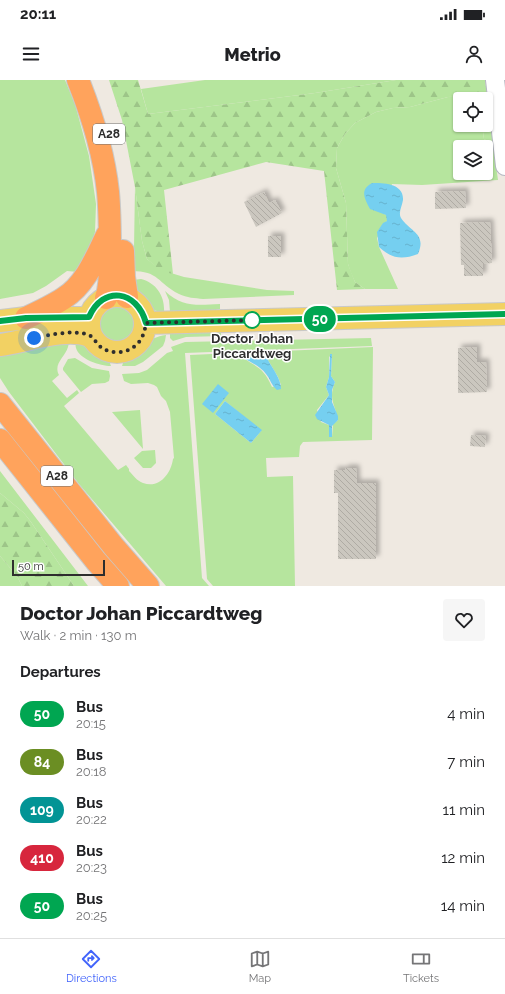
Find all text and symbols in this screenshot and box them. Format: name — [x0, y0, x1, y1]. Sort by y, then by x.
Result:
text: 20:11 — [20, 5, 56, 23]
icon: menu — [20, 43, 42, 65]
icon: person — [463, 43, 485, 65]
text: Metrio — [224, 44, 281, 65]
map controls — [453, 92, 493, 180]
button: locate — [453, 92, 493, 132]
road number: A28 — [93, 124, 125, 144]
button: layers — [453, 140, 493, 180]
line badge: 50 — [302, 306, 338, 332]
marker: Doctor Johan Piccardtweg — [243, 311, 261, 329]
text: 50 — [312, 311, 328, 327]
your location — [24, 328, 44, 348]
place label: Doctor Johan Piccardtweg — [211, 331, 293, 361]
road number: A28 — [41, 466, 73, 486]
scale bar — [12, 558, 105, 577]
text: 50 m — [18, 560, 44, 573]
button: heart — [443, 599, 485, 641]
text: Doctor Johan Piccardtweg — [20, 602, 262, 624]
text: Walk · 2 min · 130 m — [20, 628, 137, 643]
text: Departures — [20, 663, 101, 681]
text: Bus — [76, 698, 103, 716]
text: 4 min — [447, 705, 485, 723]
text: 50 — [34, 706, 50, 722]
text: 20:15 — [76, 716, 106, 731]
text: Bus — [76, 746, 103, 764]
text: 7 min — [447, 753, 485, 771]
text: 84 — [34, 754, 50, 770]
text: 20:18 — [76, 764, 106, 779]
text: Bus — [76, 794, 103, 812]
text: 11 min — [443, 801, 485, 819]
text: 109 — [30, 802, 54, 818]
text: 20:22 — [76, 812, 107, 827]
text: Bus — [76, 842, 103, 860]
text: 12 min — [441, 849, 485, 867]
text: 410 — [30, 850, 54, 866]
text: 20:23 — [76, 860, 107, 875]
text: Bus — [76, 890, 103, 908]
text: 14 min — [441, 897, 485, 915]
text: 50 — [34, 898, 50, 914]
text: 20:25 — [76, 908, 107, 923]
tab: Directions — [66, 948, 117, 985]
tab: Map — [249, 948, 271, 985]
tab: Tickets — [403, 948, 439, 985]

